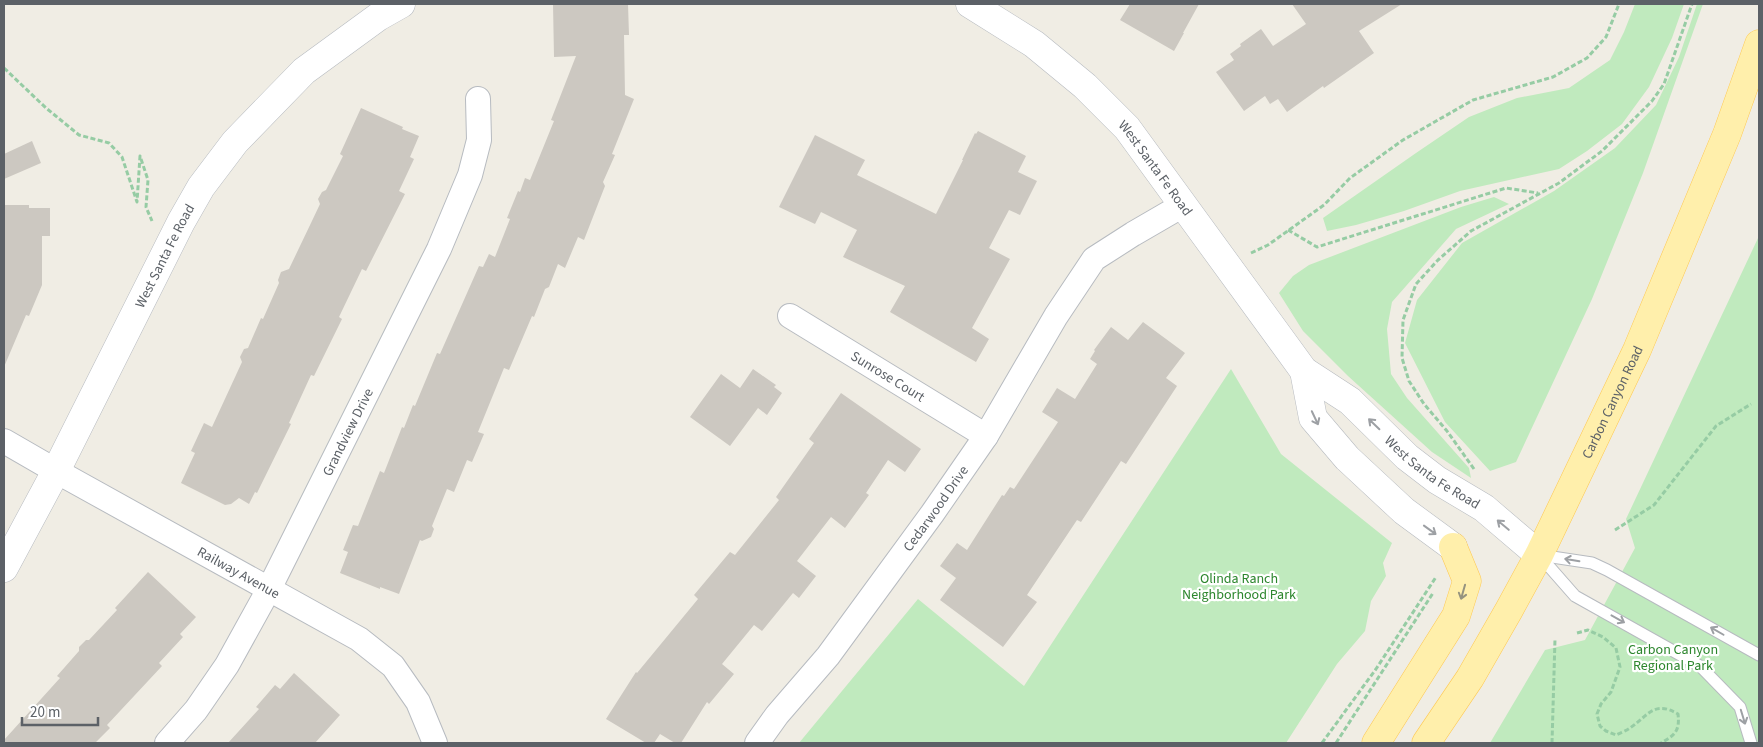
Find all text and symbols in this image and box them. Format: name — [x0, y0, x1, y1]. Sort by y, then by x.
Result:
street label: West Santa Fe Road — [1114, 116, 1197, 220]
street label: West Santa Fe Road — [130, 201, 200, 312]
street label: Carbon Canyon Road — [1577, 343, 1649, 462]
street label: Sunrose Court — [847, 347, 929, 407]
street label: Grandview Drive — [318, 385, 379, 480]
one-way arrow — [1311, 410, 1321, 425]
one-way arrow — [1367, 418, 1380, 430]
street label: West Santa Fe Road — [1380, 431, 1484, 514]
street label: Cedarwood Drive — [899, 462, 974, 556]
one-way arrow — [1497, 519, 1510, 530]
one-way arrow — [1423, 525, 1437, 535]
street label: Railway Avenue — [193, 542, 283, 604]
one-way arrow — [1564, 555, 1580, 565]
park label: Olinda Ranch Neighborhood Park — [1182, 569, 1296, 605]
one-way arrow — [1458, 584, 1468, 600]
one-way arrow — [1610, 615, 1624, 625]
one-way arrow — [1709, 626, 1724, 636]
park label: Carbon Canyon Regional Park — [1628, 640, 1718, 676]
scale bar — [22, 694, 99, 726]
text: 20 m — [30, 702, 60, 723]
one-way arrow — [1739, 709, 1749, 725]

